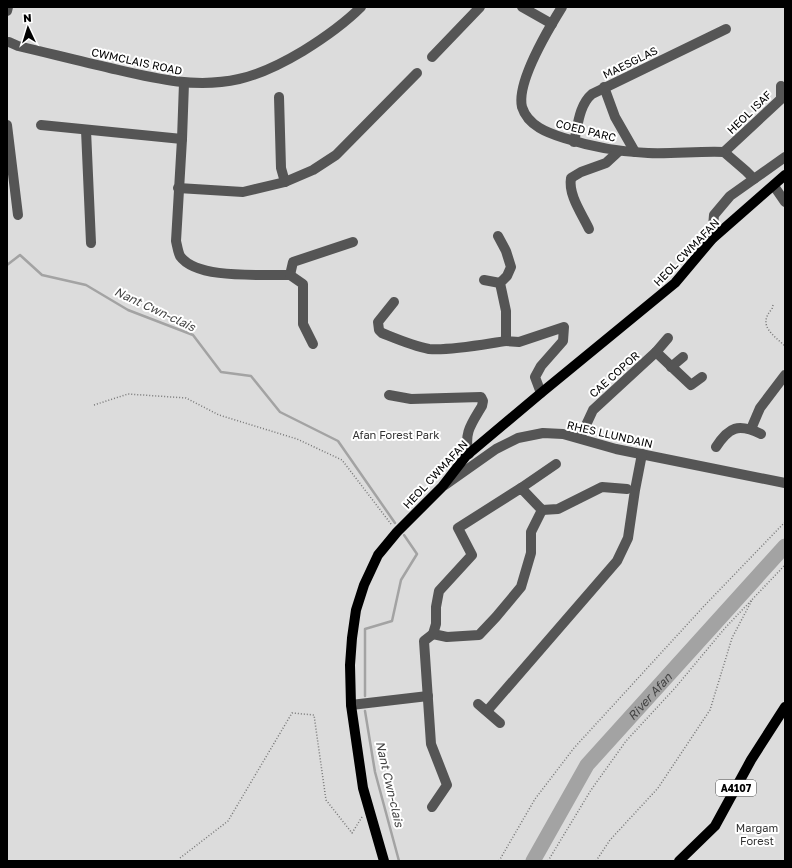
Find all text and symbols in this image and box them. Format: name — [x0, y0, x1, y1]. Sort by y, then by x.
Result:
north arrow — [8, 8, 48, 48]
text: N — [23, 11, 32, 24]
street label: MAESGLAS — [601, 43, 659, 81]
street label: CWMCLAIS ROAD — [90, 45, 184, 77]
street label: HEOL ISAF — [724, 87, 774, 136]
street label: COED PARC — [555, 116, 617, 144]
street label: HEOL CWMAFAN — [651, 216, 721, 288]
water label: Nant Cwn-clais — [112, 284, 198, 335]
street label: CAE COPOR — [586, 348, 642, 400]
street label: RHES LLUNDAIN — [566, 418, 654, 450]
park label: Afan Forest Park — [352, 428, 440, 441]
street label: HEOL CWMAFAN — [400, 437, 470, 511]
water label: River Afan — [624, 669, 675, 723]
water label: Nant Cwn-clais — [373, 740, 407, 829]
road number: A4107 — [716, 780, 756, 796]
park label: Margam Forest — [736, 821, 778, 847]

